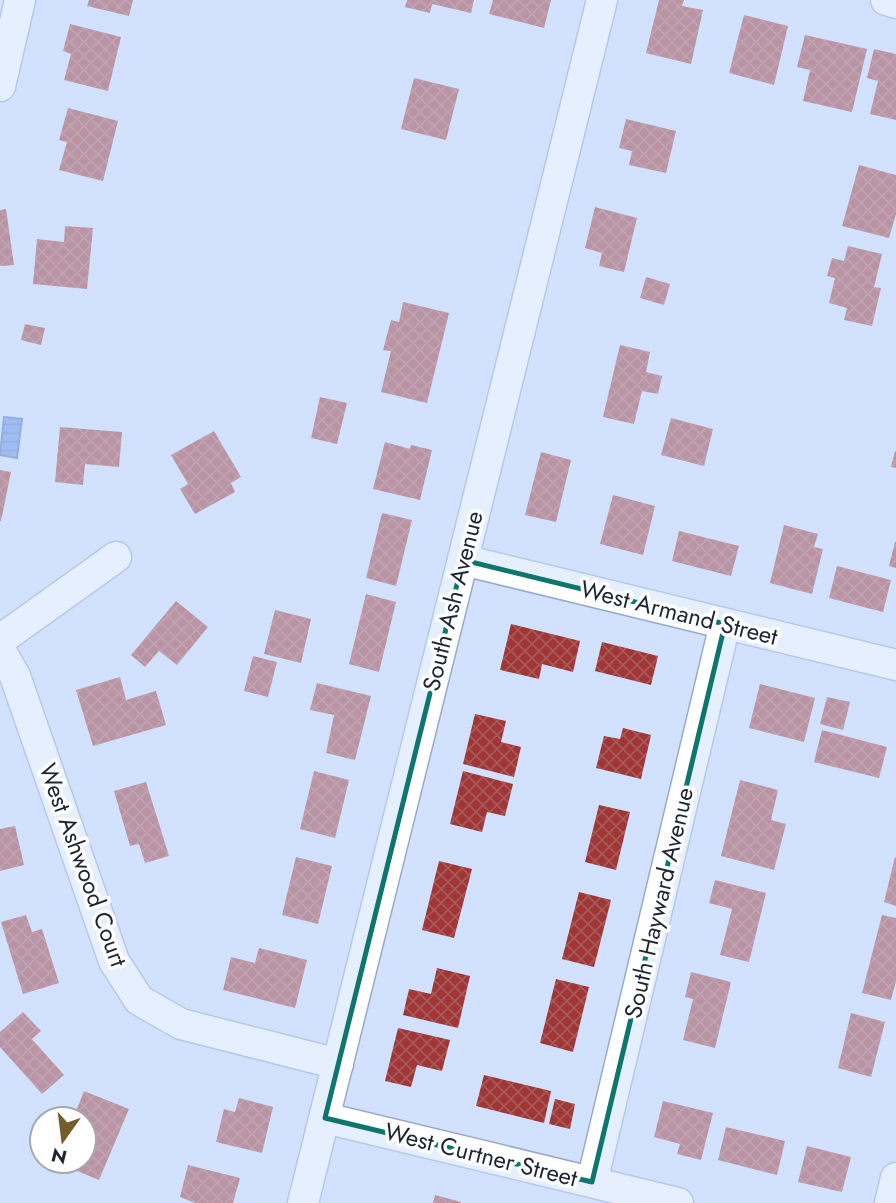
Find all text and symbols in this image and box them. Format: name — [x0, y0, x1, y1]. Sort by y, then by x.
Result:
street label: South Ash Avenue — [413, 507, 492, 695]
street label: West Armand Street — [577, 571, 782, 654]
street label: West Ashwood Court — [30, 758, 137, 972]
street label: South Hayward Avenue — [615, 784, 702, 1022]
north arrow — [28, 1105, 98, 1175]
street label: West Curtner Street — [381, 1114, 581, 1195]
text: N — [48, 1141, 70, 1171]

